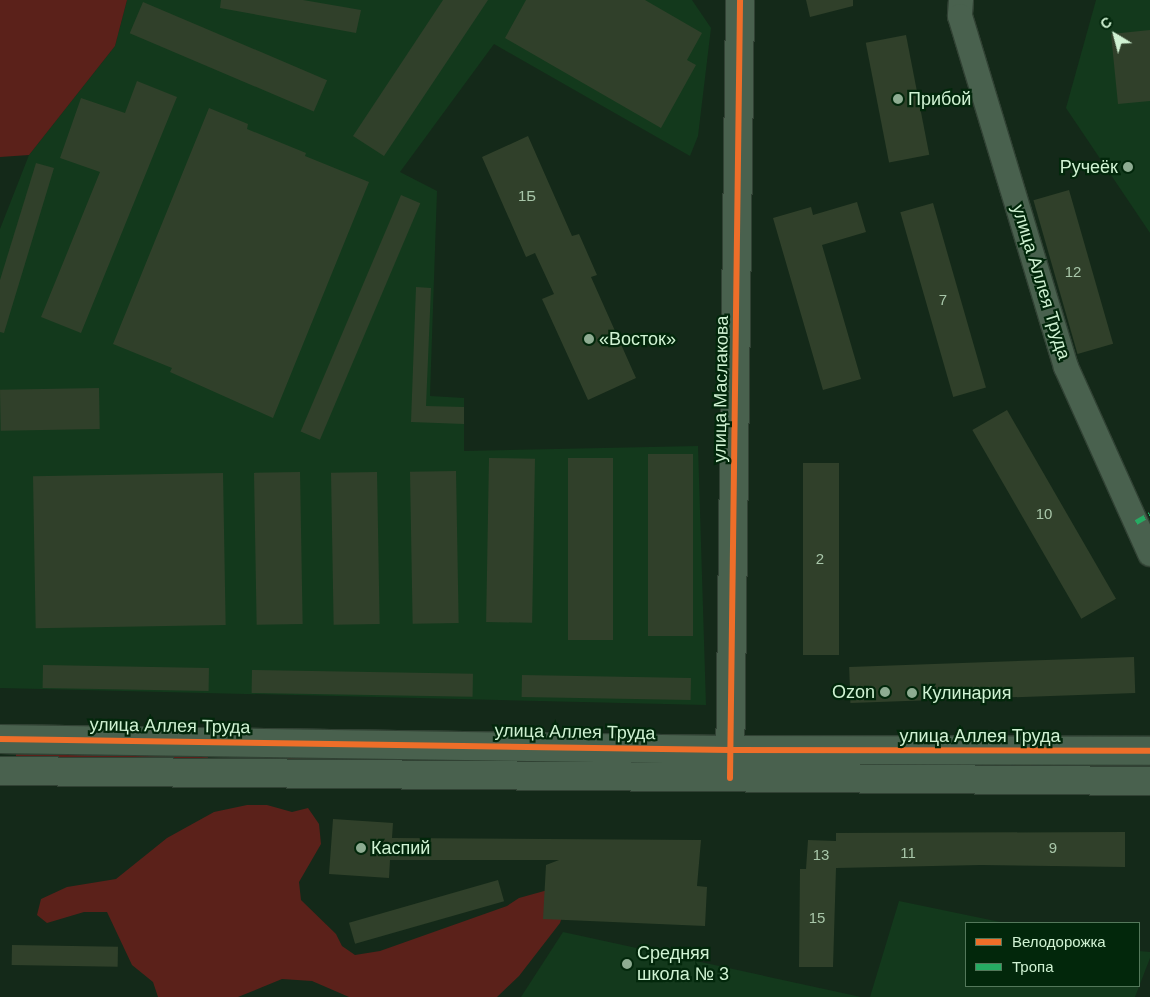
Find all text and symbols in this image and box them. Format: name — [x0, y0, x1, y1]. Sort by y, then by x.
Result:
north arrow — [1090, 10, 1140, 60]
text: С — [1097, 14, 1115, 32]
place label: Прибой — [908, 88, 971, 110]
marker: Прибой — [892, 93, 904, 105]
place label: Ручеёк — [1060, 156, 1118, 178]
marker: Ручеёк — [1122, 161, 1134, 173]
house number: 1Б — [518, 187, 536, 205]
street label: улица Аллея Труда — [1007, 202, 1075, 362]
house number: 12 — [1065, 263, 1081, 281]
house number: 7 — [939, 291, 947, 309]
street label: улица Маслакова — [709, 315, 733, 463]
place label: «Восток» — [599, 328, 676, 350]
marker: «Восток» — [583, 333, 595, 345]
house number: 10 — [1036, 505, 1052, 523]
house number: 2 — [816, 550, 824, 568]
place label: Ozon — [832, 681, 875, 703]
place label: Кулинария — [922, 682, 1011, 704]
marker: Ozon — [879, 686, 891, 698]
marker: Кулинария — [906, 687, 918, 699]
street label: улица Аллея Труда — [89, 714, 251, 738]
street label: улица Аллея Труда — [494, 720, 656, 744]
street label: улица Аллея Труда — [900, 725, 1060, 747]
place label: Каспий — [371, 837, 430, 859]
house number: 9 — [1049, 839, 1057, 857]
marker: Каспий — [355, 842, 367, 854]
house number: 11 — [900, 844, 916, 862]
house number: 13 — [813, 846, 829, 864]
house number: 15 — [809, 909, 825, 927]
legend — [965, 922, 1140, 987]
text: Велодорожка — [1012, 933, 1106, 950]
place label: Средняя школа № 3 — [637, 943, 729, 986]
marker: Средняя школа № 3 — [621, 958, 633, 970]
text: Тропа — [1012, 958, 1053, 975]

